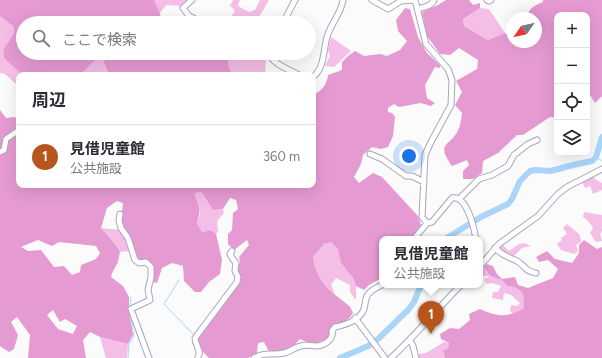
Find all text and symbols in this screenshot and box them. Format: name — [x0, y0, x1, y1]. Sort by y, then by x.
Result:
north arrow — [506, 12, 542, 48]
map controls — [554, 12, 590, 156]
button: + — [554, 12, 590, 48]
search box — [16, 16, 316, 60]
icon: search — [30, 27, 52, 49]
text: ここで検索 — [62, 31, 137, 49]
button: − — [554, 48, 590, 84]
button: locate — [554, 84, 590, 120]
text: 周辺 — [32, 90, 66, 110]
button: layers — [554, 120, 590, 156]
text: 見借児童館 — [70, 140, 145, 158]
your location — [399, 146, 419, 166]
text: 1 — [42, 149, 48, 164]
text: 360 m — [263, 149, 300, 164]
text: 公共施設 — [70, 161, 122, 176]
popup — [379, 236, 483, 288]
text: 見借児童館 — [393, 245, 469, 263]
text: 公共施設 — [393, 266, 446, 281]
pin: 1 — [418, 301, 444, 334]

